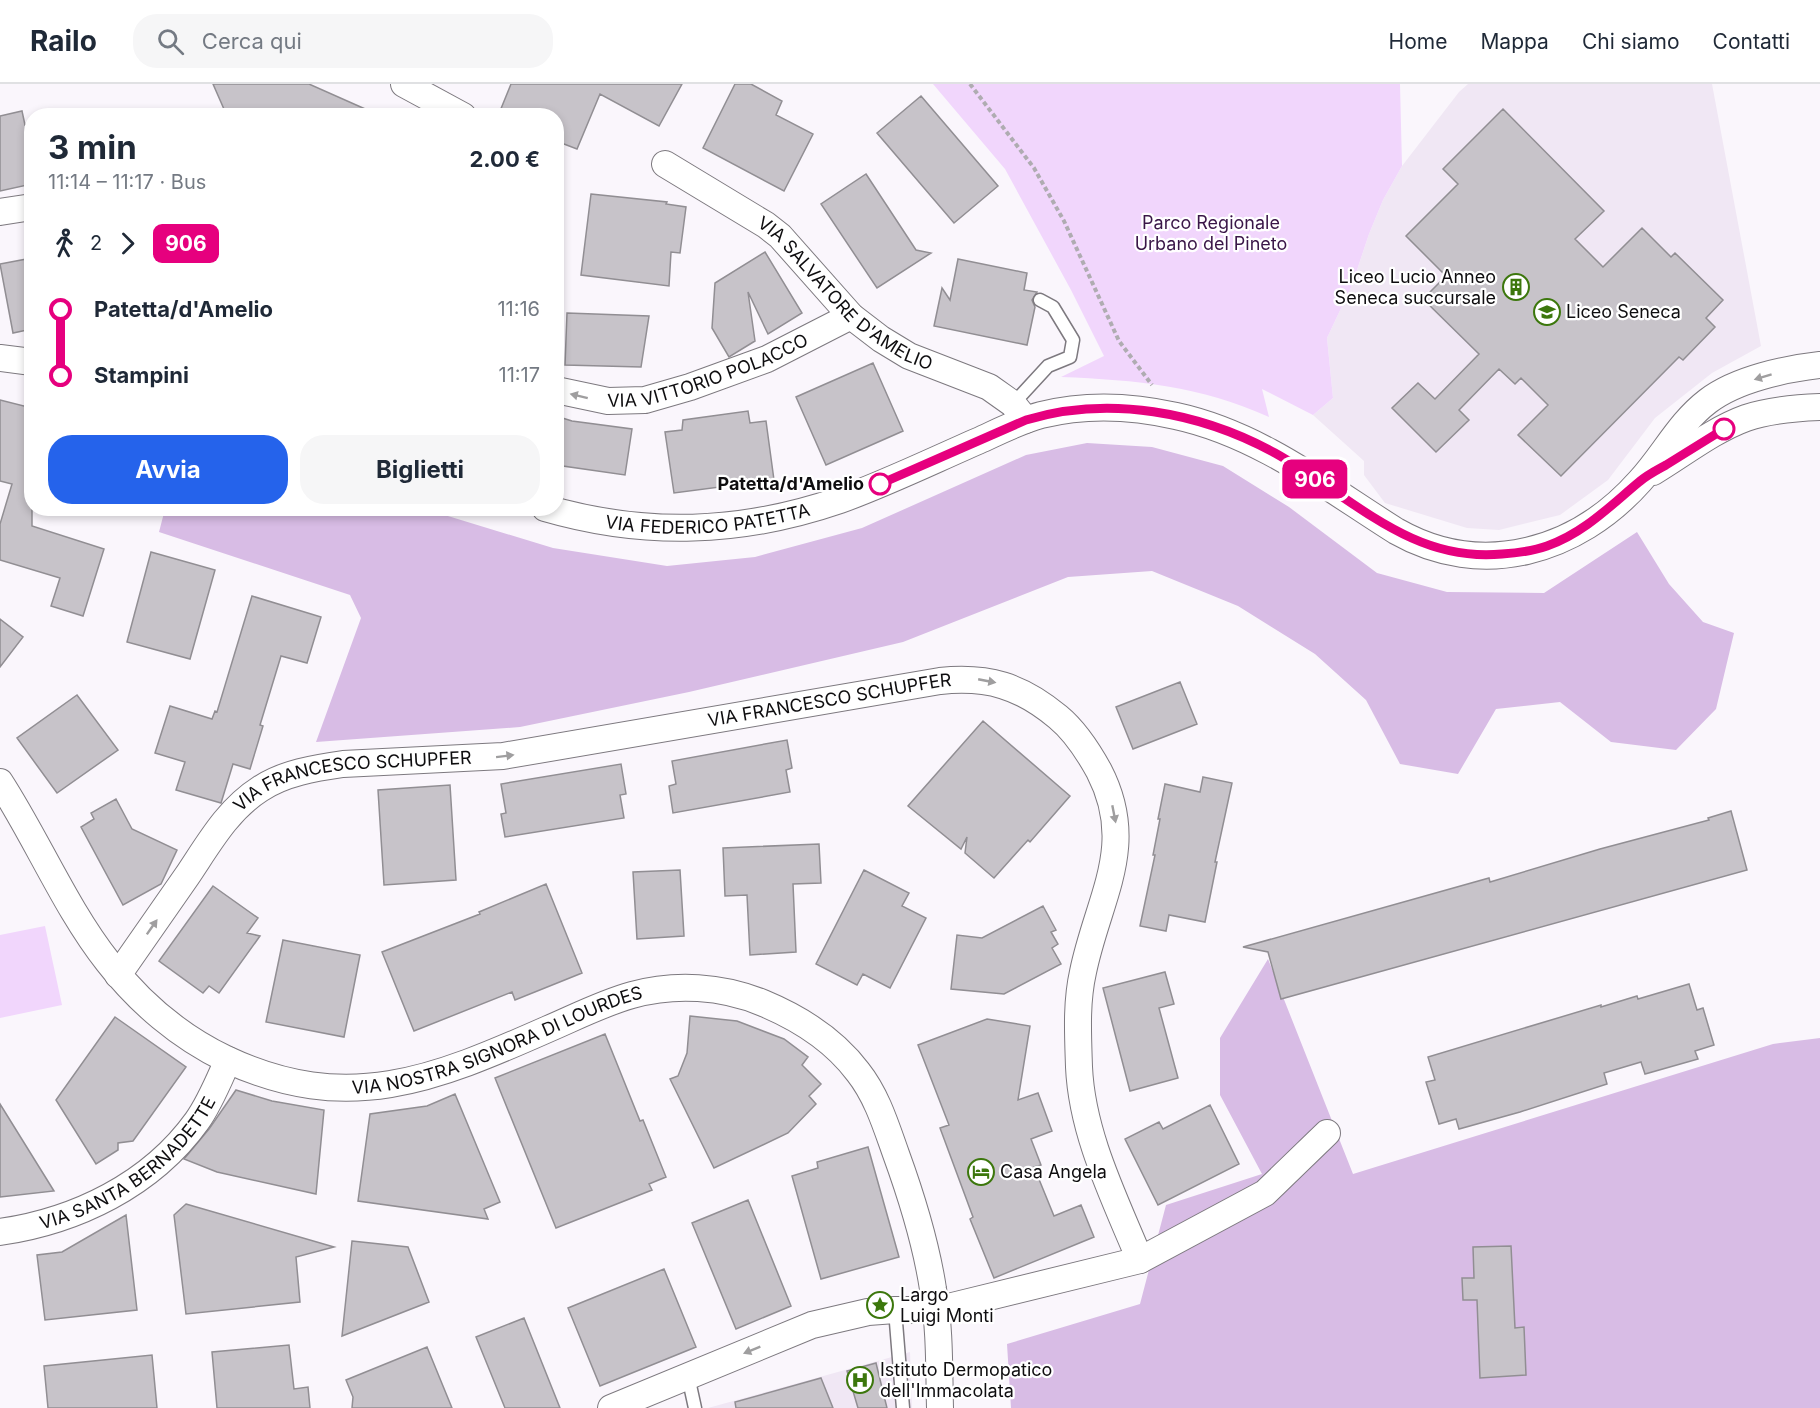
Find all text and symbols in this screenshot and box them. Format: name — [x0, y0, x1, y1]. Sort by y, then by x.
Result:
search box — [133, 14, 553, 68]
text: Railo — [30, 24, 97, 58]
icon: search — [154, 25, 187, 58]
text: Cerca qui — [202, 28, 302, 54]
text: Home — [1389, 29, 1447, 54]
text: Mappa — [1480, 29, 1549, 54]
text: Chi siamo — [1582, 29, 1680, 54]
text: Contatti — [1713, 29, 1790, 54]
text: 3 min — [48, 127, 137, 167]
text: 2.00 € — [469, 146, 540, 172]
text: 11:14 – 11:17 · Bus — [48, 170, 206, 194]
street label: VIA SALVATORE D'AMELIO — [754, 212, 936, 374]
park label: Parco Regionale Urbano del Pineto — [1135, 212, 1287, 254]
icon: walk — [48, 227, 81, 260]
icon: forward — [111, 227, 144, 260]
text: 2 — [90, 231, 102, 255]
text: 906 — [165, 231, 207, 256]
place label: Liceo Lucio Anneo Seneca succursale — [1335, 266, 1496, 308]
building icon: Liceo Lucio Anneo Seneca succursale — [1501, 272, 1531, 302]
text: Patetta/d'Amelio — [94, 296, 273, 322]
text: 11:16 — [497, 297, 540, 321]
school or university icon: Liceo Seneca — [1532, 297, 1562, 327]
place label: Liceo Seneca — [1566, 301, 1681, 322]
street label: VIA VITTORIO POLACCO — [607, 329, 811, 411]
text: Stampini — [94, 362, 189, 388]
text: 11:17 — [499, 363, 540, 387]
one-way arrow — [1754, 372, 1772, 382]
one-way arrow — [570, 391, 589, 401]
unlabelled marker — [1713, 418, 1735, 440]
button: Avvia — [48, 435, 288, 504]
button: Biglietti — [300, 435, 540, 504]
line badge: 906 — [1280, 460, 1350, 498]
text: 906 — [1294, 467, 1336, 492]
place label: Patetta/d'Amelio — [717, 473, 864, 494]
marker: Patetta/d'Amelio — [869, 473, 891, 495]
street label: VIA FEDERICO PATETTA — [604, 499, 812, 538]
street label: VIA FRANCESCO SCHUPFER — [706, 669, 952, 731]
one-way arrow — [978, 677, 997, 686]
street label: VIA FRANCESCO SCHUPFER — [229, 747, 472, 815]
one-way arrow — [495, 751, 514, 760]
one-way arrow — [1110, 805, 1119, 824]
one-way arrow — [146, 919, 158, 935]
street label: VIA NOSTRA SIGNORA DI LOURDES — [351, 982, 645, 1098]
street label: VIA SANTA BERNADETTE — [37, 1093, 220, 1233]
hotel icon: Casa Angela — [966, 1157, 996, 1187]
place label: Casa Angela — [1000, 1161, 1107, 1182]
place label: Largo Luigi Monti — [900, 1284, 994, 1326]
place icon: Largo Luigi Monti — [865, 1290, 895, 1320]
one-way arrow — [742, 1345, 760, 1355]
place label: Istituto Dermopatico dell'Immacolata — [880, 1359, 1052, 1401]
hospital icon: Istituto Dermopatico dell'Immacolata — [845, 1365, 875, 1395]

